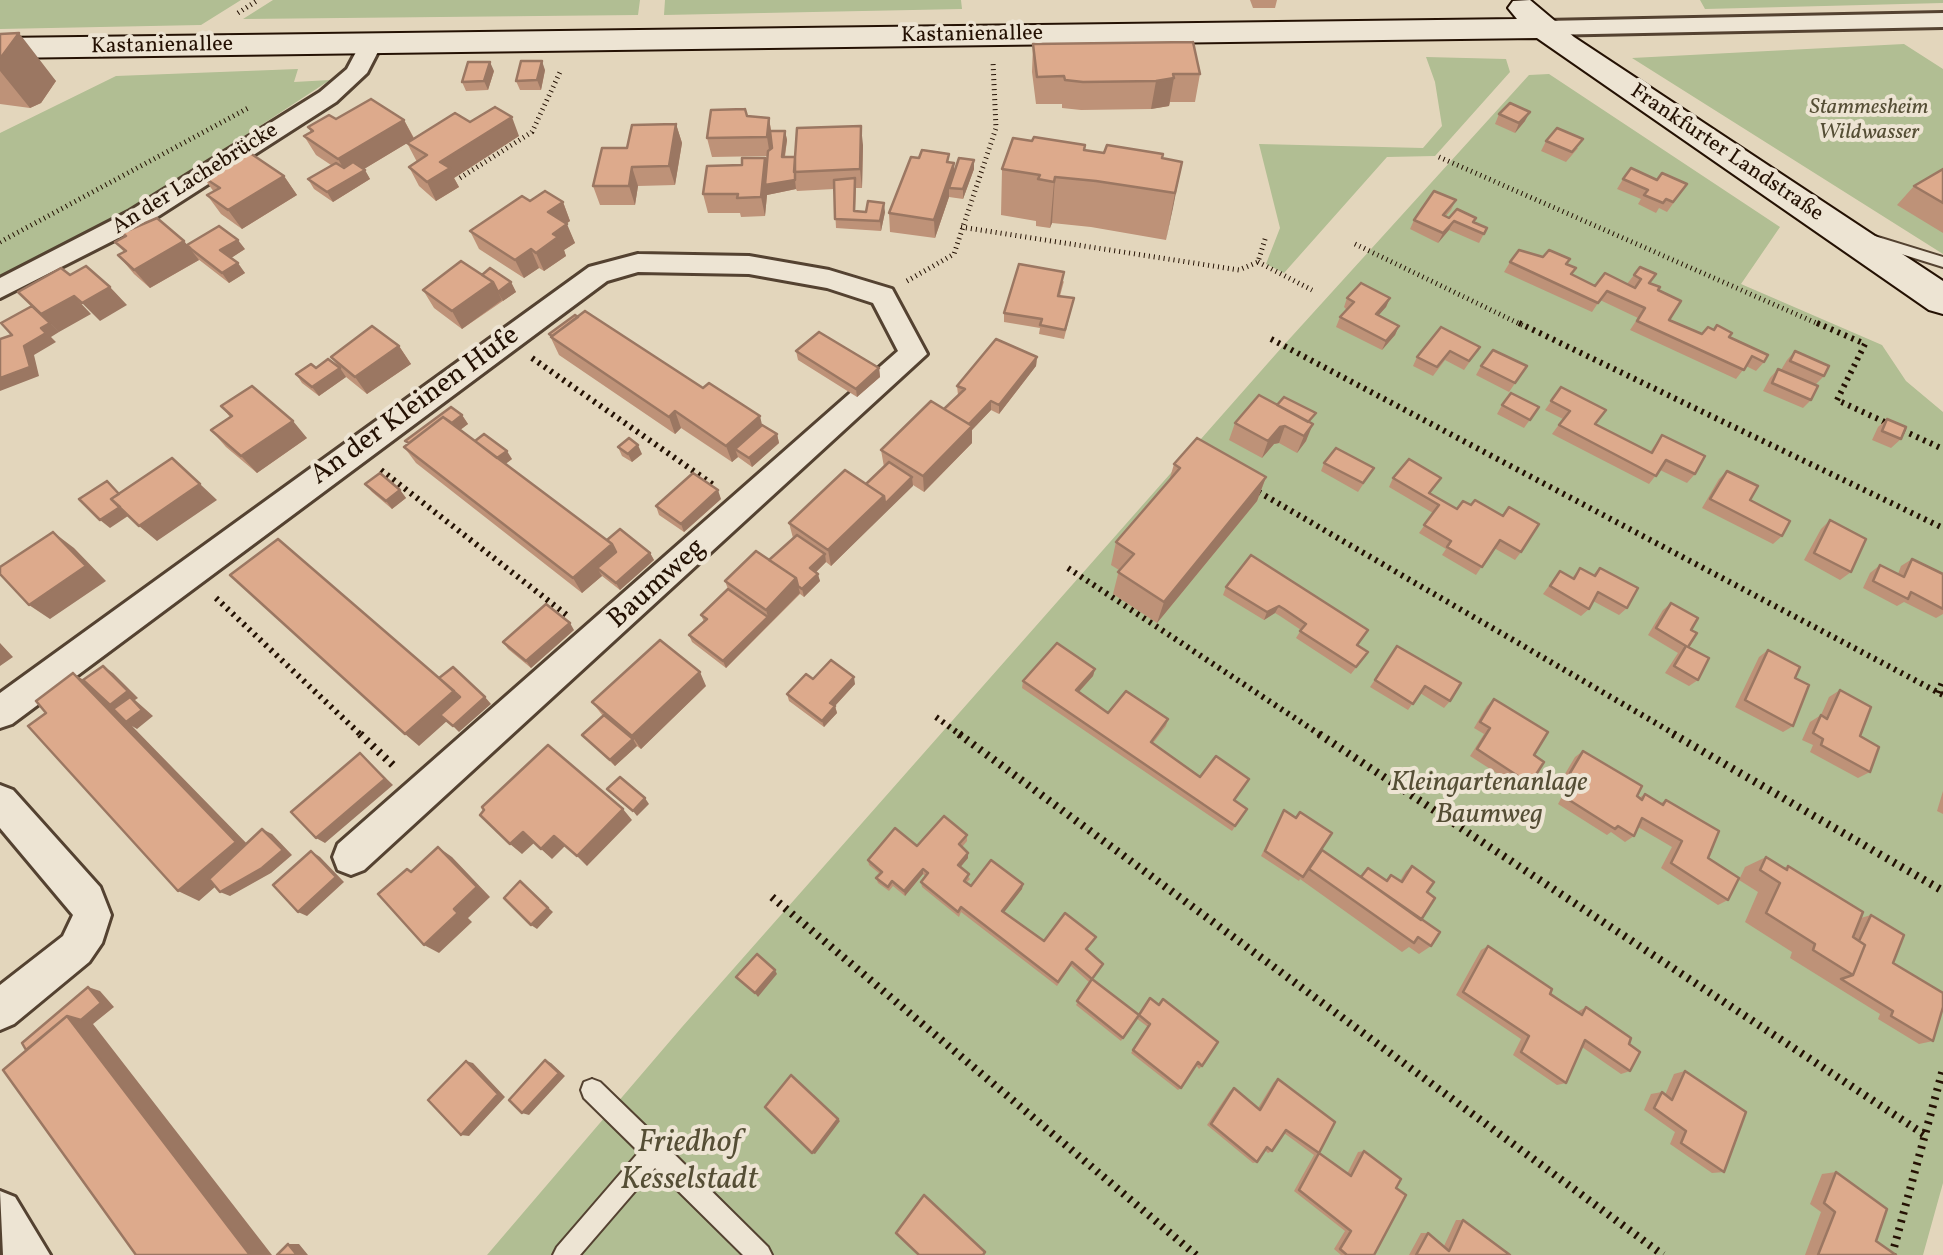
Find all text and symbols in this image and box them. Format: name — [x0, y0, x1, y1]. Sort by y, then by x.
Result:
street label: Kastanienallee — [901, 22, 1043, 50]
street label: Kastanienallee — [91, 33, 233, 61]
street label: Frankfurter Landstraße — [1624, 79, 1828, 229]
park label: Stammesheim Wildwasser — [1810, 96, 1928, 148]
street label: An der Lachebrücke — [108, 118, 284, 242]
street label: An der Kleinen Hufe — [305, 320, 527, 494]
street label: Baumweg — [602, 532, 714, 638]
park label: Kleingartenanlage Baumweg — [1390, 768, 1588, 834]
park label: Friedhof Kesselstadt — [620, 1126, 758, 1201]

